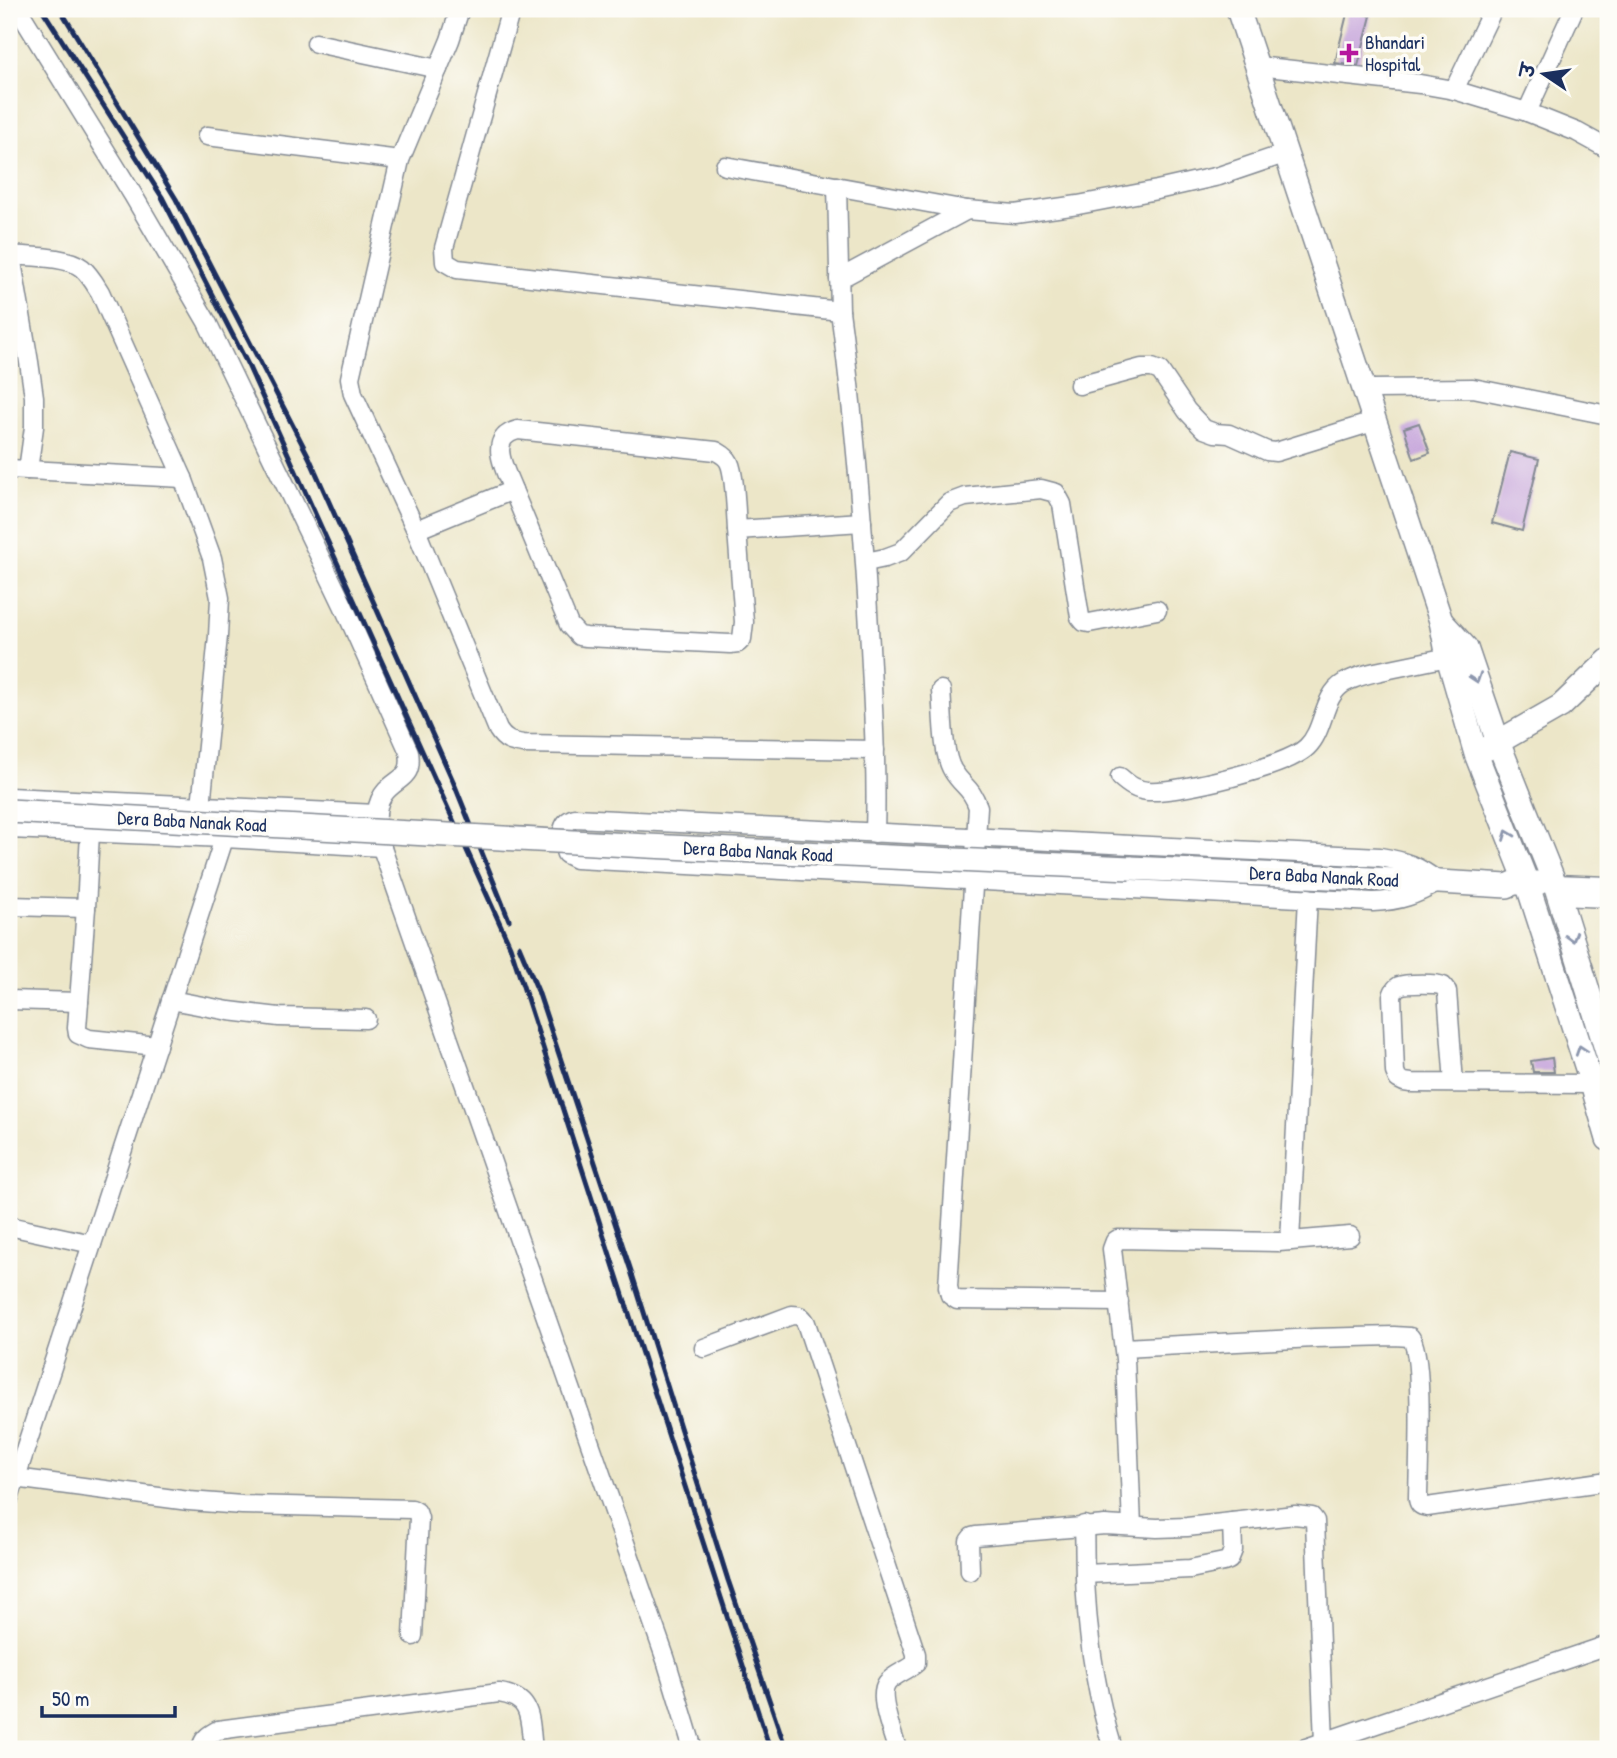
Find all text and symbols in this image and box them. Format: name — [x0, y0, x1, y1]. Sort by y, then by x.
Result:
place label: Bhandari Hospital — [1365, 29, 1425, 77]
north arrow — [1508, 38, 1578, 108]
marker: Bhandari Hospital — [1339, 43, 1359, 63]
text: उ — [1513, 59, 1542, 81]
one-way arrow — [1468, 671, 1482, 683]
street label: Dera Baba Nanak Road — [117, 804, 268, 838]
one-way arrow — [1502, 830, 1516, 842]
street label: Dera Baba Nanak Road — [683, 834, 834, 868]
street label: Dera Baba Nanak Road — [1249, 859, 1400, 893]
one-way arrow — [1563, 931, 1578, 943]
one-way arrow — [1575, 1045, 1589, 1057]
scale bar — [42, 1674, 175, 1718]
text: 50 m — [52, 1684, 89, 1713]

